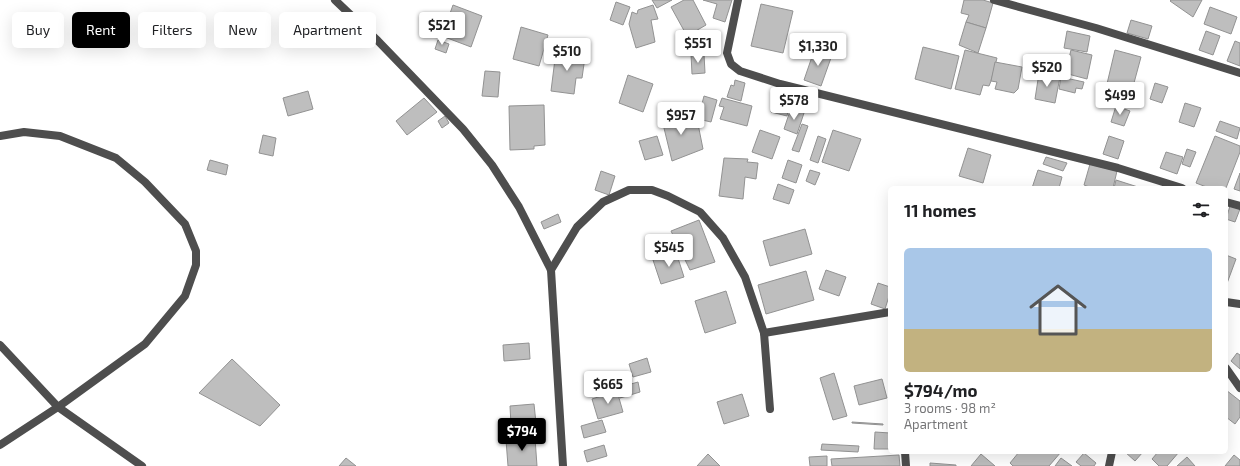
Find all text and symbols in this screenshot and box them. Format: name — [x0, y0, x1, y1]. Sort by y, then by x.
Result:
chip: Buy — [12, 12, 64, 48]
chip: Rent — [72, 12, 130, 48]
chip: Filters — [138, 12, 206, 48]
chip: New — [214, 12, 271, 48]
chip: Apartment — [279, 12, 376, 48]
pin: $521 — [418, 12, 466, 46]
text: $521 — [428, 17, 456, 33]
pin: $551 — [674, 30, 722, 64]
pin: $1,330 — [785, 33, 851, 67]
text: $551 — [684, 35, 712, 51]
pin: $510 — [543, 38, 591, 72]
text: $1,330 — [798, 38, 838, 54]
text: $510 — [553, 43, 581, 59]
pin: $520 — [1023, 54, 1071, 88]
text: $520 — [1032, 59, 1062, 75]
pin: $499 — [1096, 82, 1144, 116]
pin: $578 — [770, 87, 818, 121]
text: $499 — [1104, 87, 1136, 103]
text: $578 — [779, 92, 809, 108]
pin: $957 — [657, 102, 705, 136]
text: $957 — [666, 107, 696, 123]
icon: filters — [1190, 199, 1212, 221]
text: 11 homes — [904, 200, 976, 220]
pin: $545 — [645, 234, 693, 268]
text: $545 — [654, 239, 684, 255]
icon: home — [1022, 274, 1094, 346]
pin: $665 — [584, 371, 632, 405]
text: $665 — [593, 376, 623, 392]
text: $794/mo — [904, 380, 978, 400]
text: 3 rooms · 98 m² — [904, 400, 996, 416]
text: Apartment — [904, 416, 968, 432]
pin: $794 — [498, 418, 546, 452]
text: $794 — [507, 423, 537, 439]

